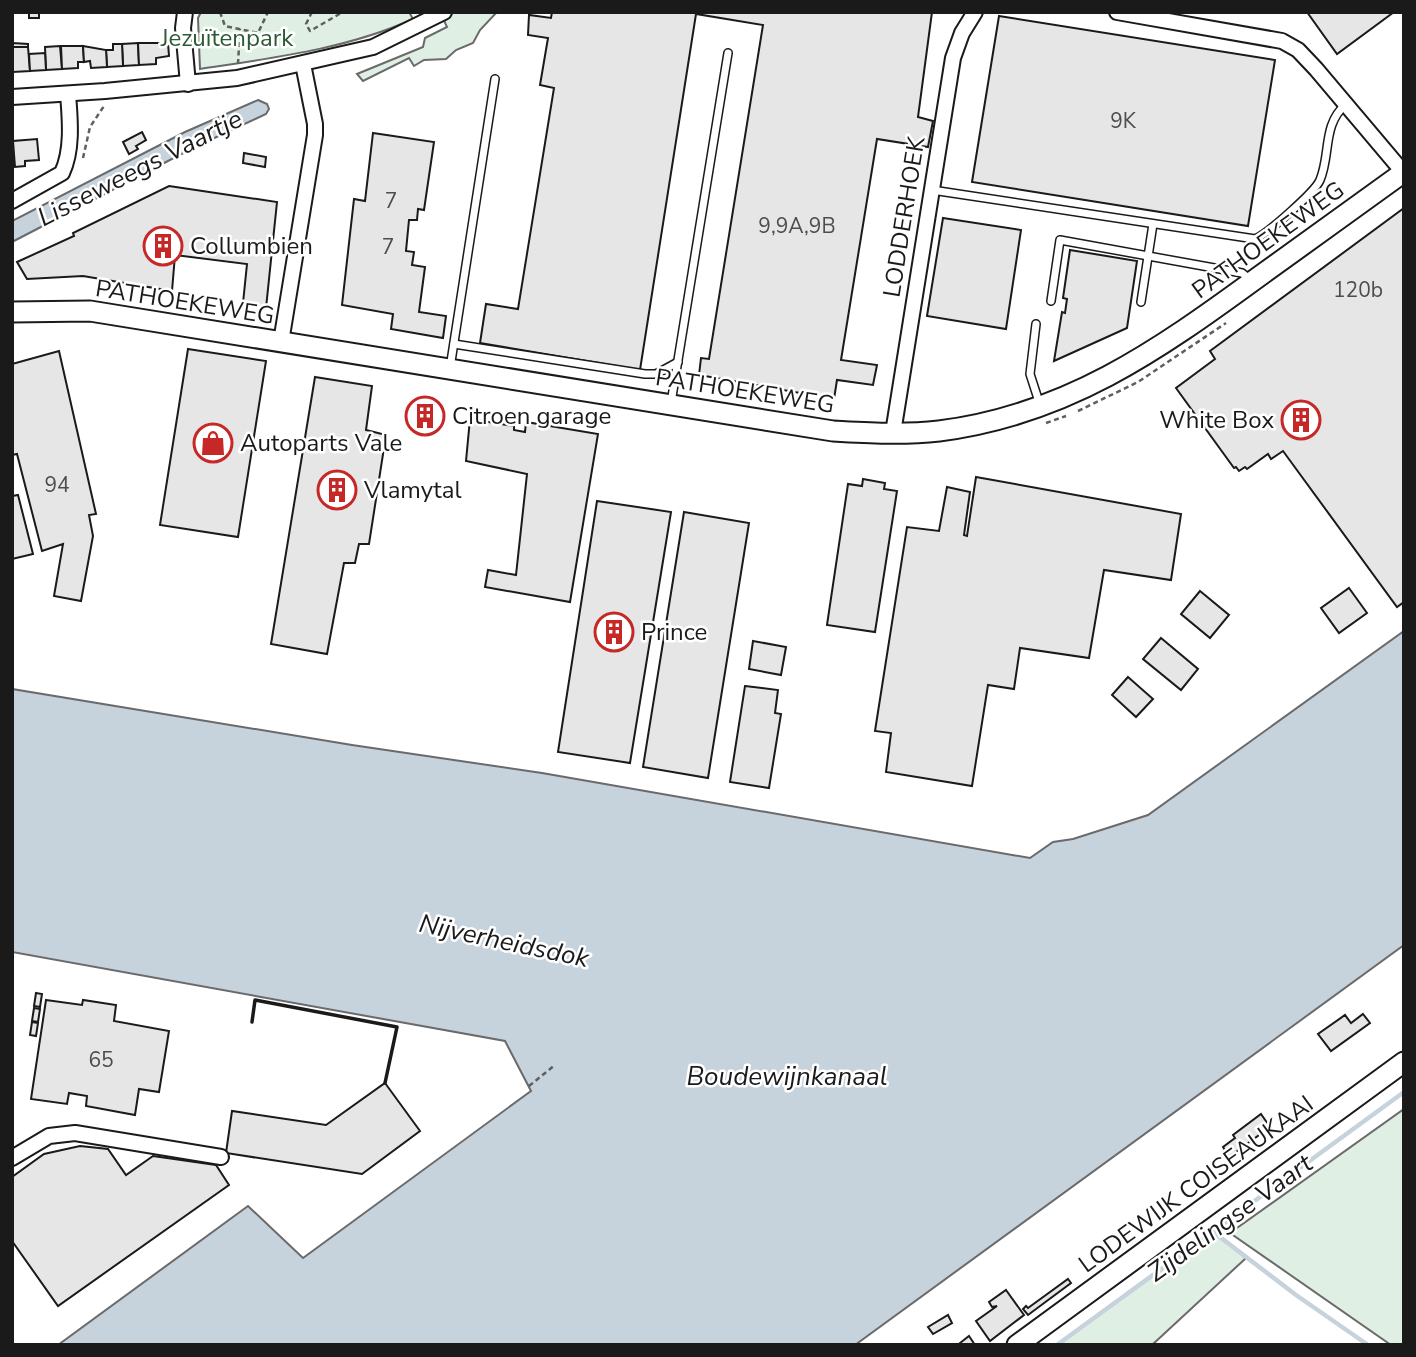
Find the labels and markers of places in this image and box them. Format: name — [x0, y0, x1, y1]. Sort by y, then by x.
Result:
building icon: Collumbien — [142, 225, 184, 267]
place label: Collumbien — [190, 230, 313, 262]
building icon: Citroen garage — [404, 395, 446, 437]
building icon: White Box — [1280, 399, 1322, 441]
place label: Citroen garage — [452, 400, 611, 432]
place label: White Box — [1159, 404, 1274, 436]
shop icon: Autoparts Vale — [192, 422, 234, 464]
place label: Autoparts Vale — [240, 427, 402, 459]
building icon: Vlamytal — [316, 469, 358, 511]
place label: Vlamytal — [363, 474, 462, 506]
building icon: Prince — [593, 611, 635, 653]
place label: Prince — [641, 616, 707, 648]

